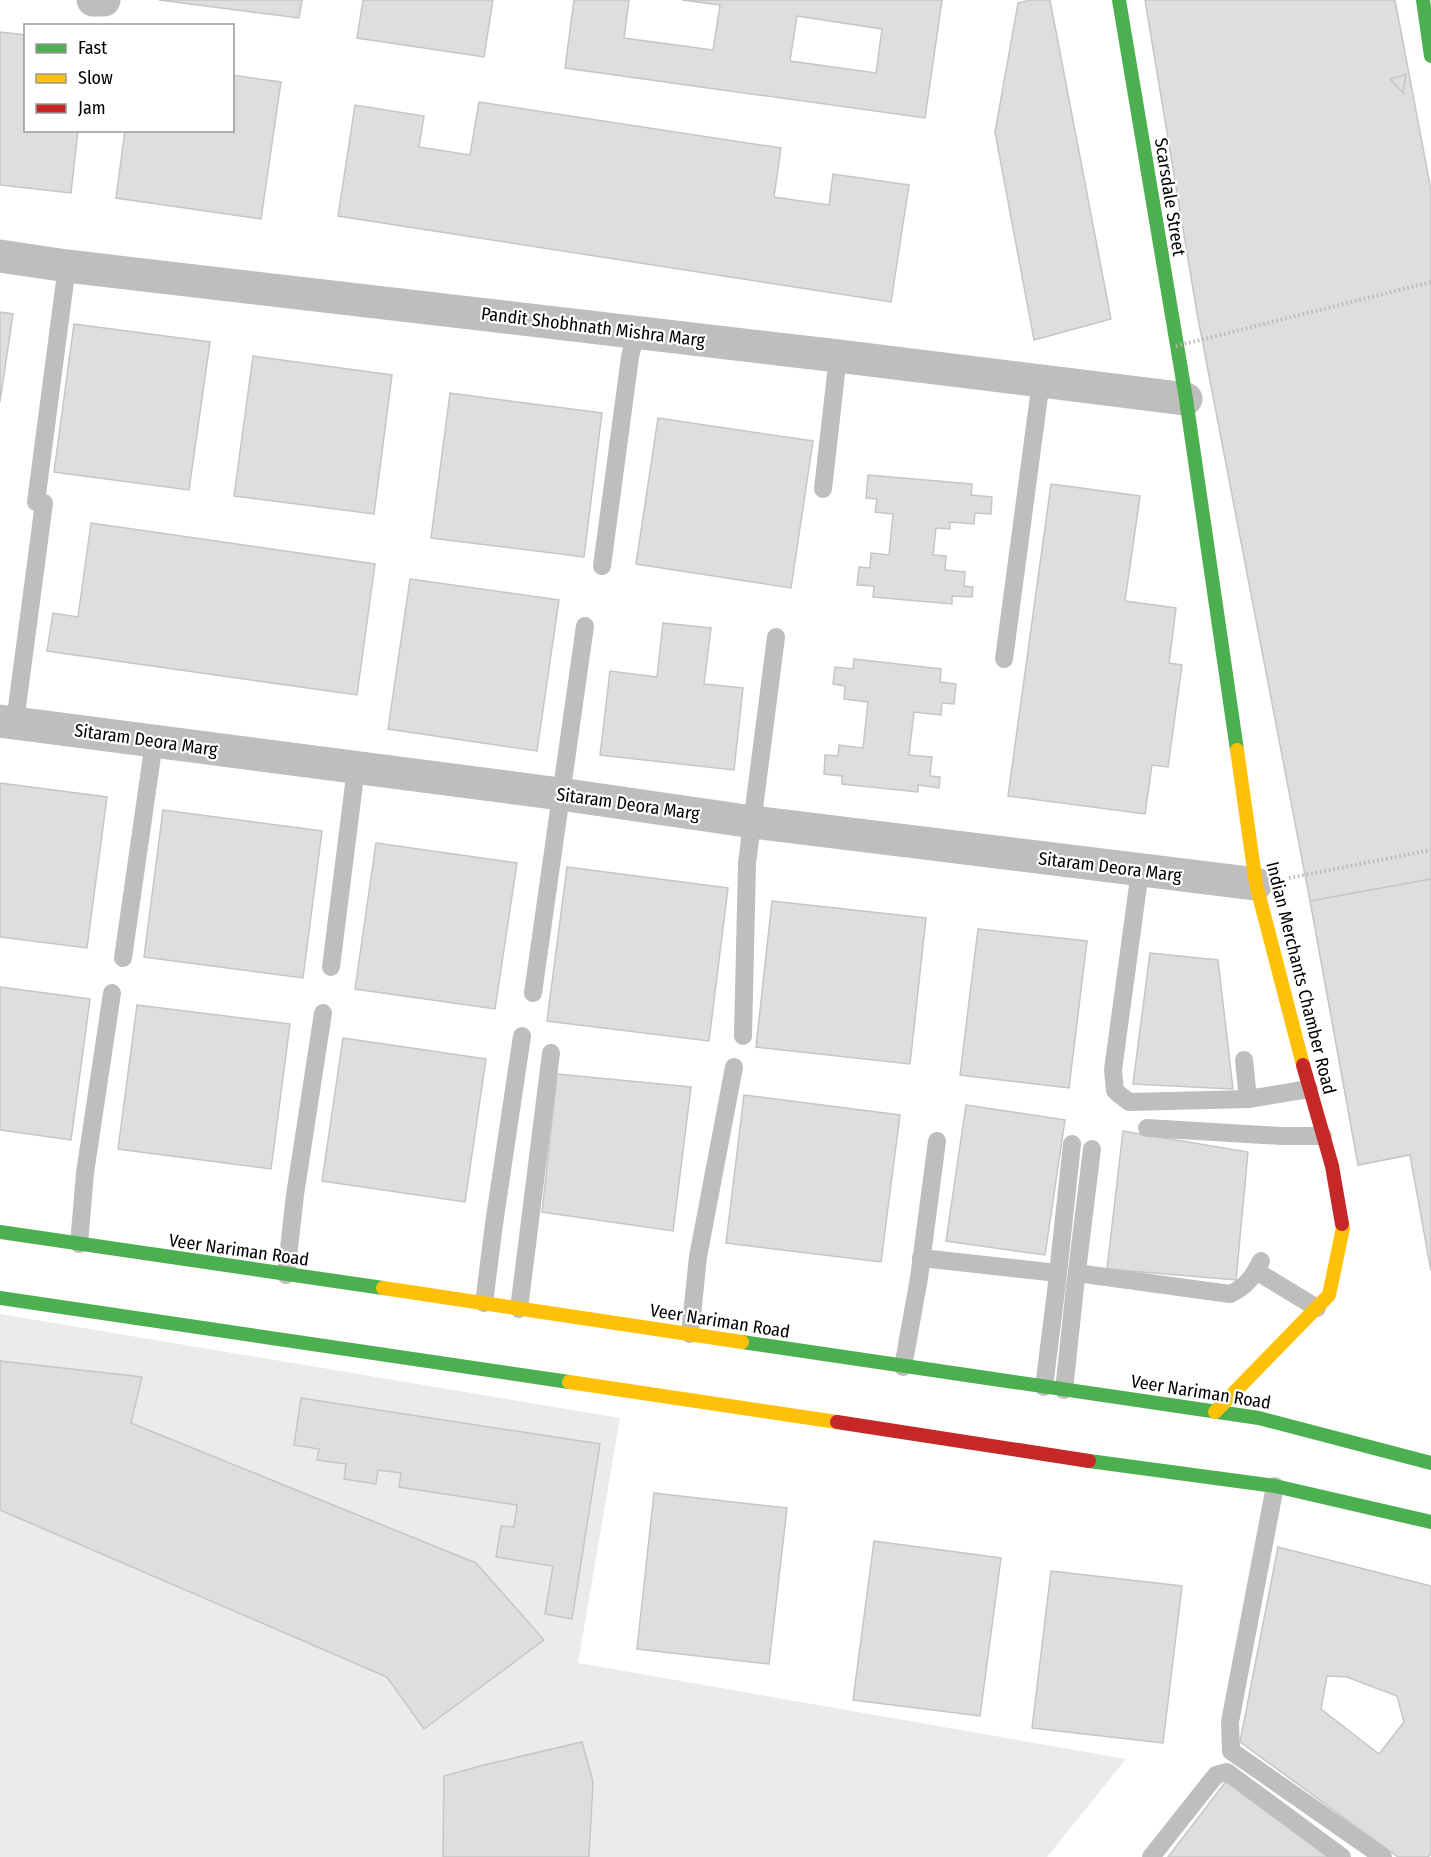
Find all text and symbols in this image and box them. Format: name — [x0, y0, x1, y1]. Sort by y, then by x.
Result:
legend — [24, 24, 234, 132]
text: Fast — [78, 37, 107, 59]
text: Slow — [78, 67, 113, 89]
text: Jam — [78, 97, 106, 119]
street label: Scarsdale Street — [1150, 136, 1190, 258]
street label: Pandit Shobhnath Mishra Marg — [480, 302, 707, 352]
street label: Sitaram Deora Marg — [73, 719, 220, 761]
street label: Sitaram Deora Marg — [555, 783, 702, 825]
street label: Sitaram Deora Marg — [1037, 847, 1184, 887]
street label: Indian Merchants Chamber Road — [1261, 859, 1341, 1097]
street label: Veer Nariman Road — [168, 1229, 310, 1271]
street label: Veer Nariman Road — [649, 1299, 791, 1343]
street label: Veer Nariman Road — [1130, 1370, 1272, 1414]

